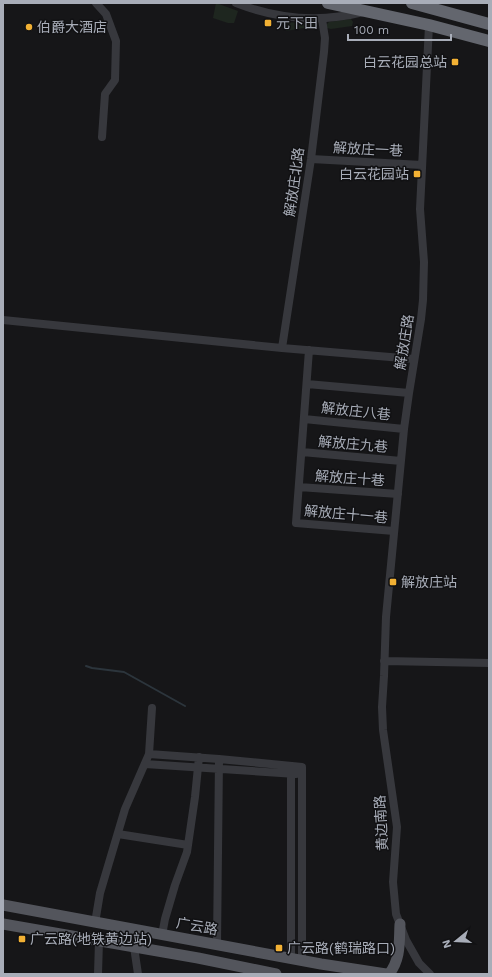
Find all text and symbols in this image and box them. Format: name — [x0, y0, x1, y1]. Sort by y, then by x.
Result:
place label: 元下田 — [276, 15, 318, 31]
scale bar — [348, 16, 451, 42]
marker: 元下田 — [263, 18, 273, 28]
place label: 伯爵大酒店 — [37, 19, 107, 35]
marker: 伯爵大酒店 — [24, 22, 34, 32]
text: 100 m — [354, 23, 389, 37]
place label: 白云花园总站 — [363, 54, 447, 70]
marker: 白云花园总站 — [450, 57, 460, 67]
street label: 解放庄一巷 — [333, 139, 403, 159]
street label: 解放庄北路 — [281, 146, 307, 218]
place label: 白云花园站 — [339, 166, 409, 182]
marker: 白云花园站 — [412, 169, 422, 179]
street label: 解放庄路 — [392, 313, 416, 371]
street label: 解放庄八巷 — [320, 399, 392, 423]
street label: 解放庄九巷 — [317, 433, 389, 455]
street label: 解放庄十巷 — [315, 468, 385, 488]
street label: 解放庄十一巷 — [303, 502, 389, 526]
place label: 解放庄站 — [401, 574, 457, 590]
marker: 解放庄站 — [388, 577, 398, 587]
street label: 黄边南路 — [372, 795, 390, 851]
street label: 广云路 — [175, 914, 219, 938]
north arrow — [436, 921, 476, 961]
place label: 广云路(地铁黄边站) — [30, 931, 152, 947]
marker: 广云路(地铁黄边站) — [17, 934, 27, 944]
text: N — [440, 938, 454, 950]
place label: 广云路(鹤瑞路口) — [287, 940, 395, 956]
marker: 广云路(鹤瑞路口) — [274, 943, 284, 953]

